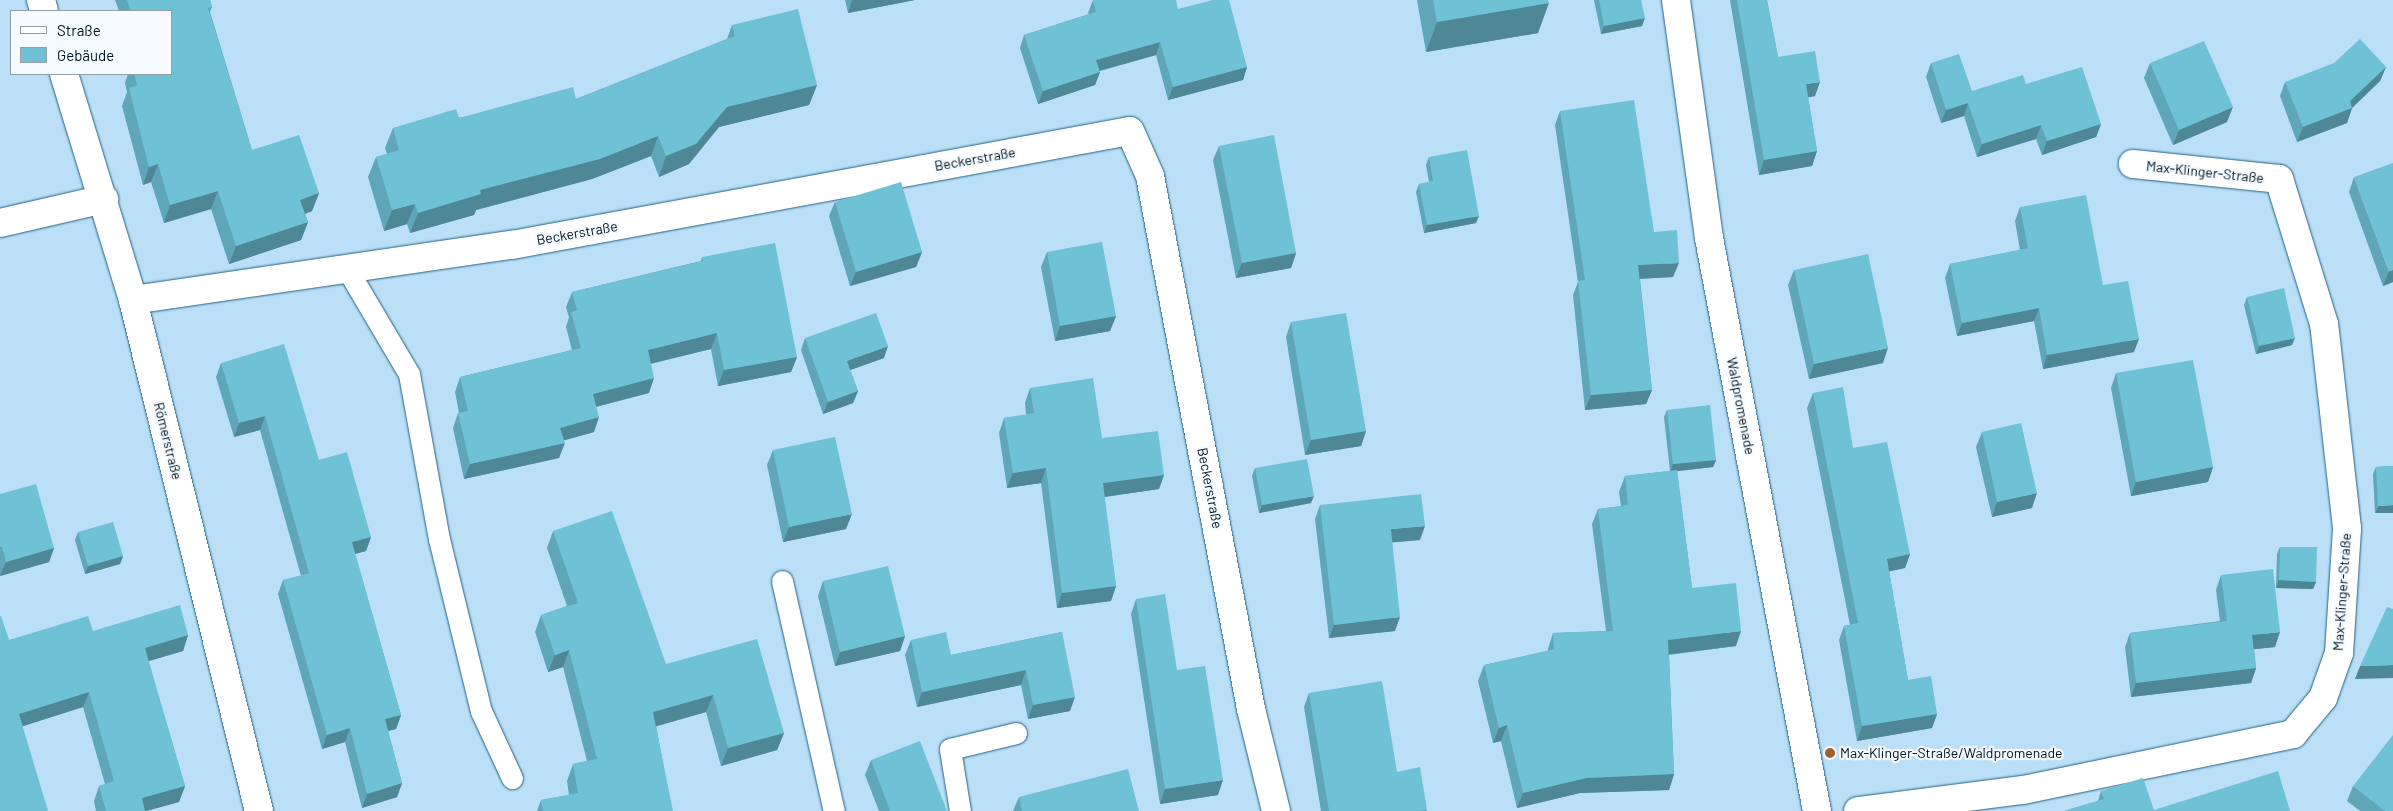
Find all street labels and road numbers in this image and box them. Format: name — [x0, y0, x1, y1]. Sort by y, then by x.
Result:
street label: Beckerstraße — [933, 144, 1017, 174]
street label: Max-Klinger-Straße — [2145, 157, 2265, 187]
street label: Beckerstraße — [535, 218, 619, 248]
street label: Waldpromenade — [1723, 356, 1759, 456]
street label: Römerstraße — [150, 400, 186, 482]
street label: Beckerstraße — [1194, 446, 1226, 530]
street label: Max-Klinger-Straße — [2329, 532, 2355, 652]

